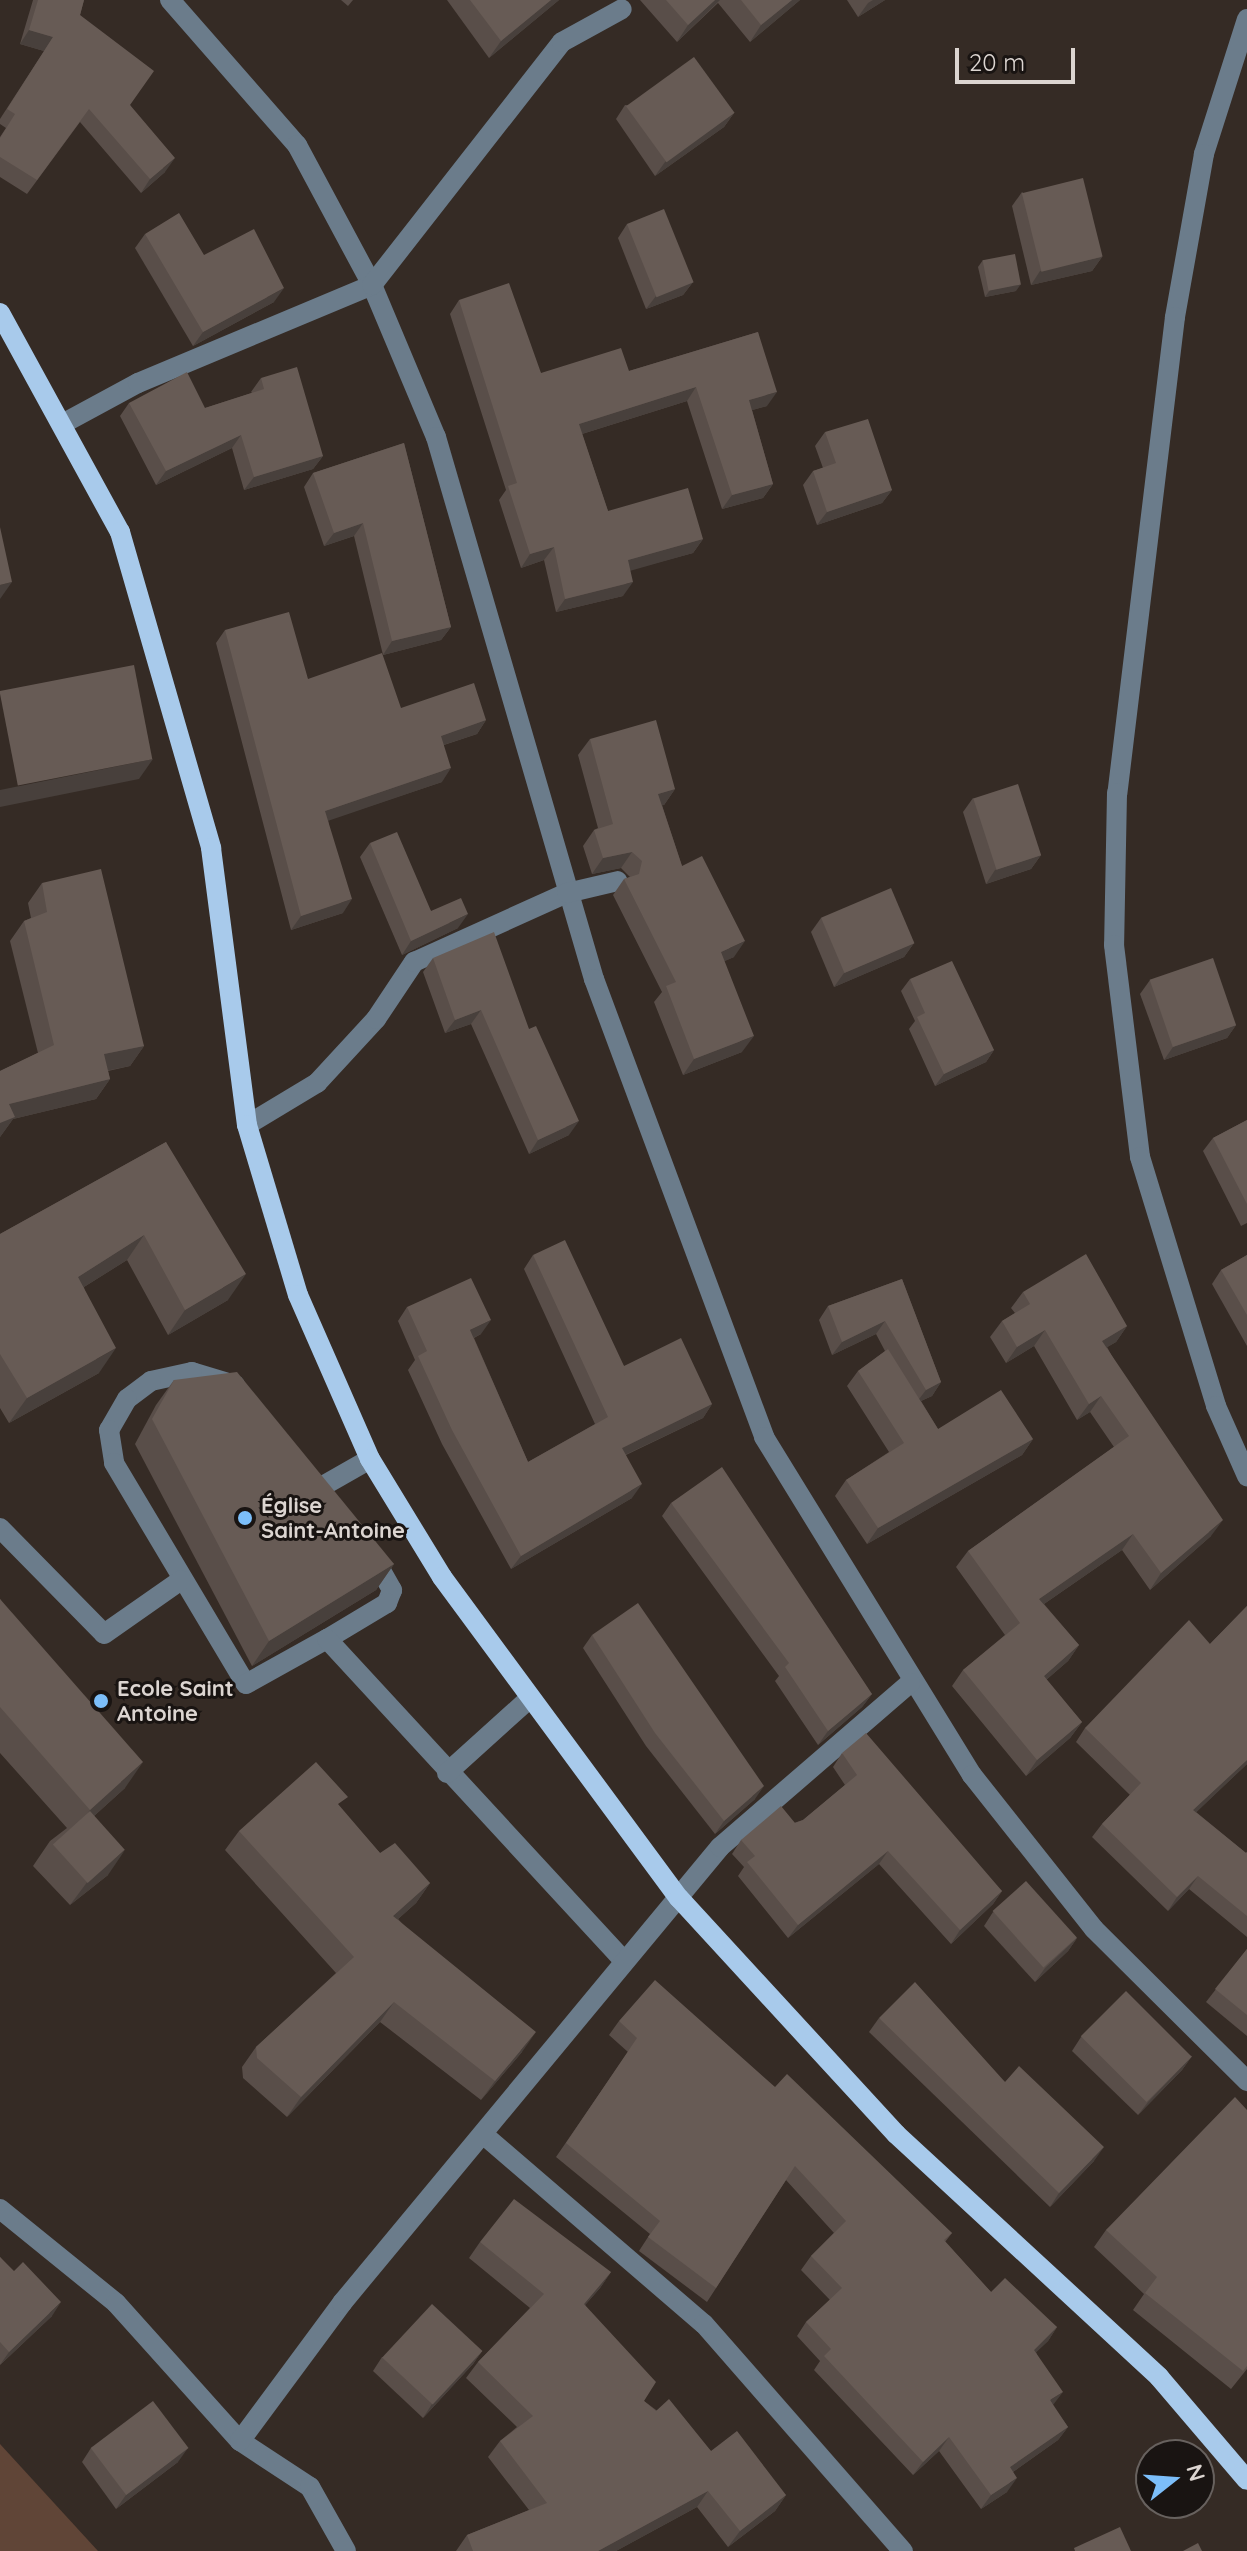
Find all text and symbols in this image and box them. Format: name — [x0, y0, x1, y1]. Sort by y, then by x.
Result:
scale bar — [959, 32, 1079, 82]
text: 20 m — [969, 47, 1025, 77]
place label: Église Saint-Antoine — [261, 1492, 405, 1544]
marker: Église Saint-Antoine — [236, 1509, 254, 1527]
place label: Ecole Saint Antoine — [117, 1675, 234, 1726]
marker: Ecole Saint Antoine — [92, 1692, 110, 1710]
north arrow — [1135, 2439, 1215, 2519]
text: N — [1180, 2461, 1212, 2484]

